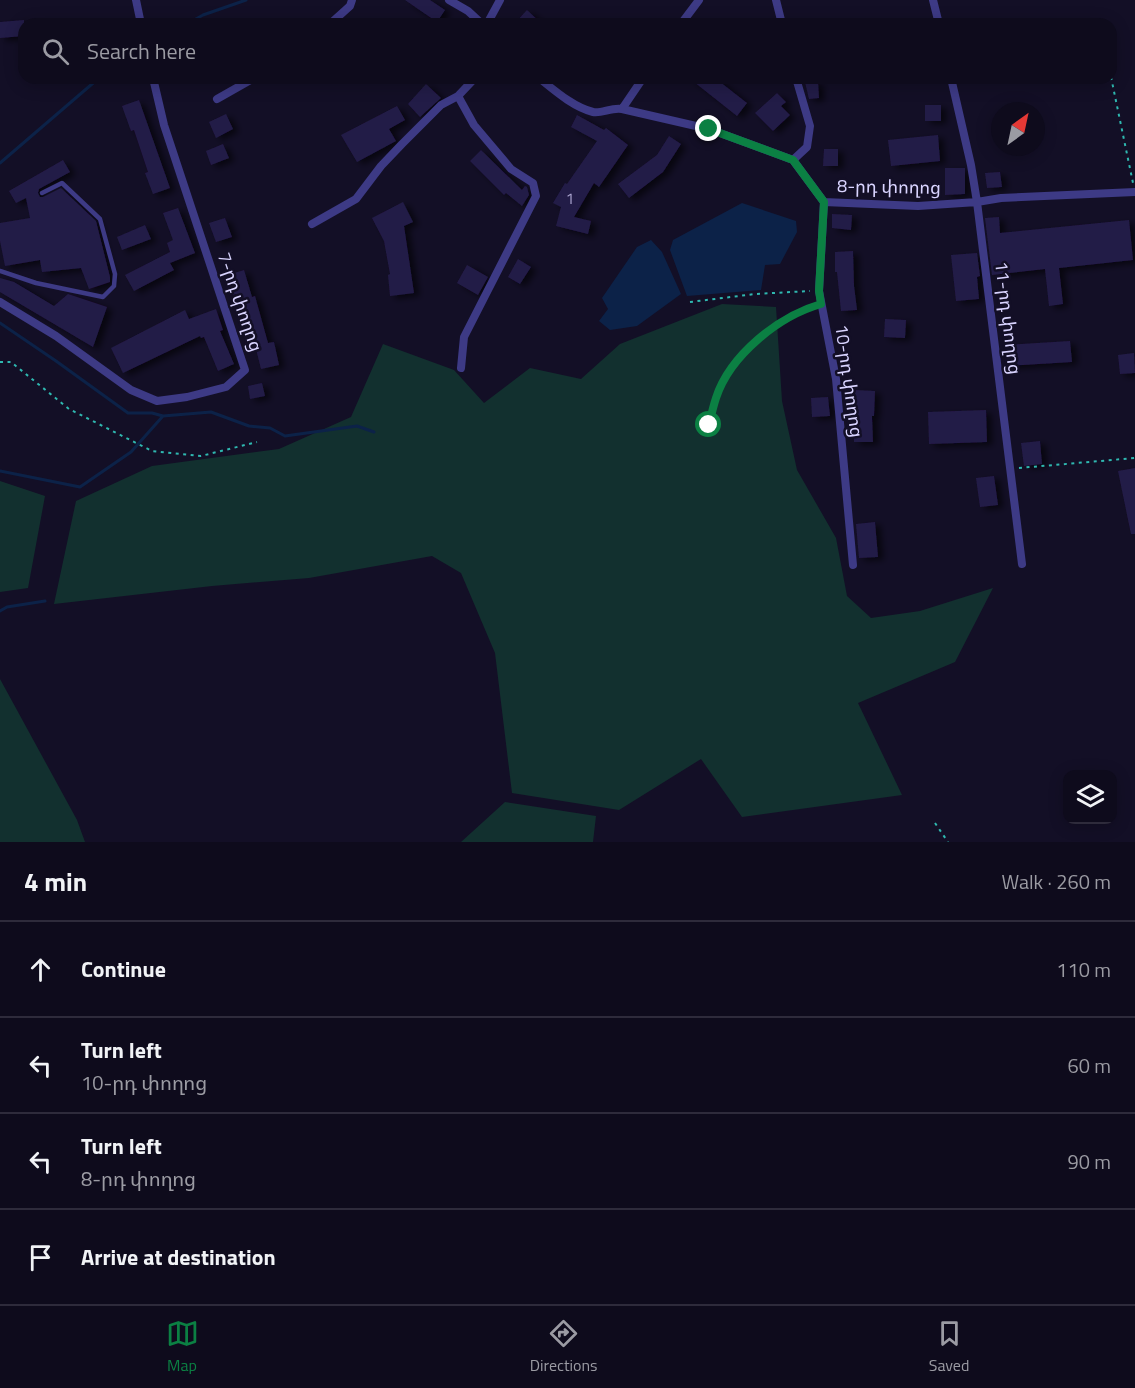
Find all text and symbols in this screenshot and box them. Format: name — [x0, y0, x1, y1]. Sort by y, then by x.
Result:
search box — [18, 18, 1117, 84]
text: Search here — [87, 34, 196, 68]
icon: search — [39, 35, 72, 68]
north arrow — [991, 102, 1045, 156]
route end — [695, 115, 721, 141]
street label: 8-րդ փողոց — [837, 172, 941, 201]
house number: 1 — [566, 187, 574, 210]
street label: 7-րդ փողոց — [211, 248, 270, 355]
street label: 11-րդ փողոց — [988, 260, 1029, 376]
street label: 10-րդ փողոց — [828, 323, 871, 439]
route start — [695, 411, 721, 437]
map controls — [1063, 770, 1117, 824]
button: layers — [1063, 770, 1117, 824]
text: 4 min — [24, 862, 87, 901]
text: Walk · 260 m — [1002, 866, 1111, 897]
text: Continue — [81, 952, 166, 986]
icon: ahead — [24, 953, 57, 986]
text: 110 m — [1056, 954, 1111, 985]
text: Turn left — [81, 1033, 162, 1067]
icon: left — [24, 1049, 57, 1082]
text: 60 m — [1067, 1050, 1111, 1081]
text: 10-րդ փողոց — [81, 1067, 207, 1098]
text: Turn left — [81, 1129, 162, 1163]
icon: left — [24, 1145, 57, 1178]
text: 90 m — [1067, 1146, 1111, 1177]
text: 8-րդ փողոց — [81, 1163, 196, 1194]
text: Arrive at destination — [81, 1240, 276, 1274]
icon: arrive — [24, 1241, 57, 1274]
tab: Map — [166, 1317, 199, 1377]
tab: Directions — [530, 1317, 598, 1377]
tab: Saved — [929, 1317, 969, 1377]

